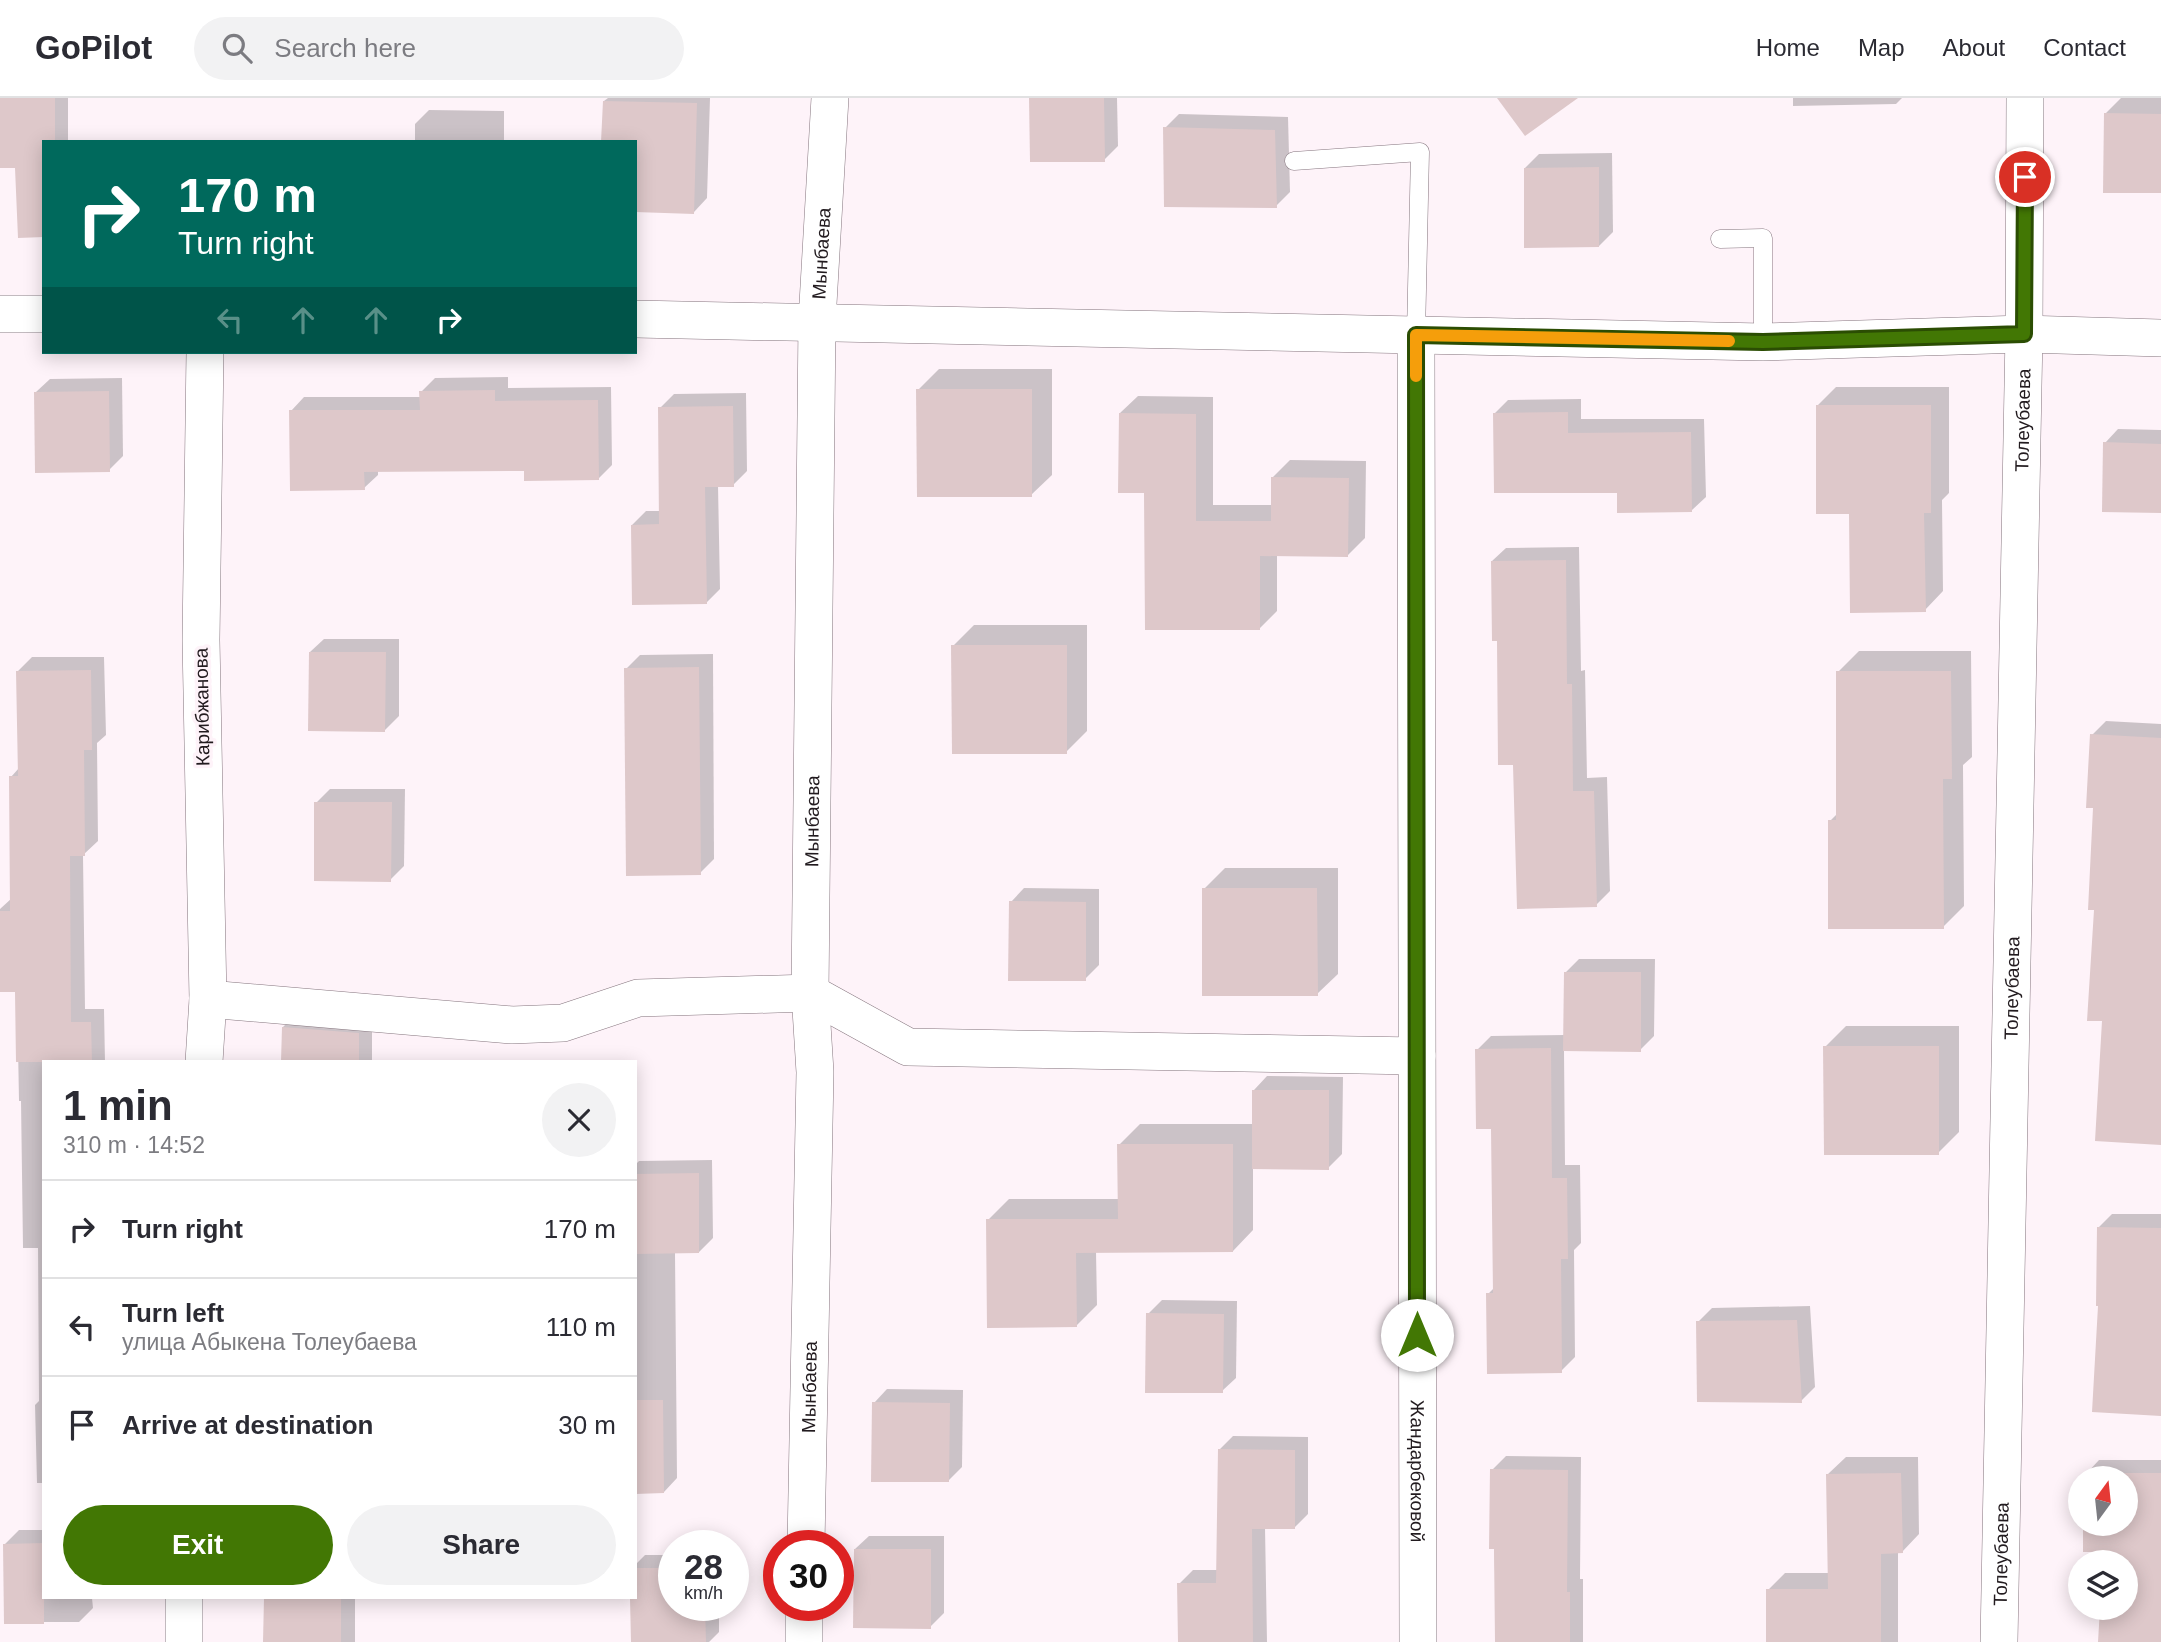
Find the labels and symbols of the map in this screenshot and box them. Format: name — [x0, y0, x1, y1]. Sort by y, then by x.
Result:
pin — [1995, 147, 2055, 207]
street label: Мынбаева — [808, 206, 834, 300]
street label: Толеубаева — [2011, 368, 2034, 472]
street label: Карибжанова — [190, 647, 214, 766]
street label: Мынбаева — [801, 775, 823, 867]
street label: Толеубаева — [2000, 936, 2023, 1040]
position arrow — [1380, 1298, 1454, 1372]
street label: Мынбаева — [798, 1340, 820, 1433]
street label: Жандарбековой — [1407, 1400, 1428, 1542]
north arrow — [2068, 1466, 2138, 1536]
street label: Толеубаева — [1989, 1502, 2012, 1606]
speed limit sign: 30 — [763, 1530, 854, 1621]

